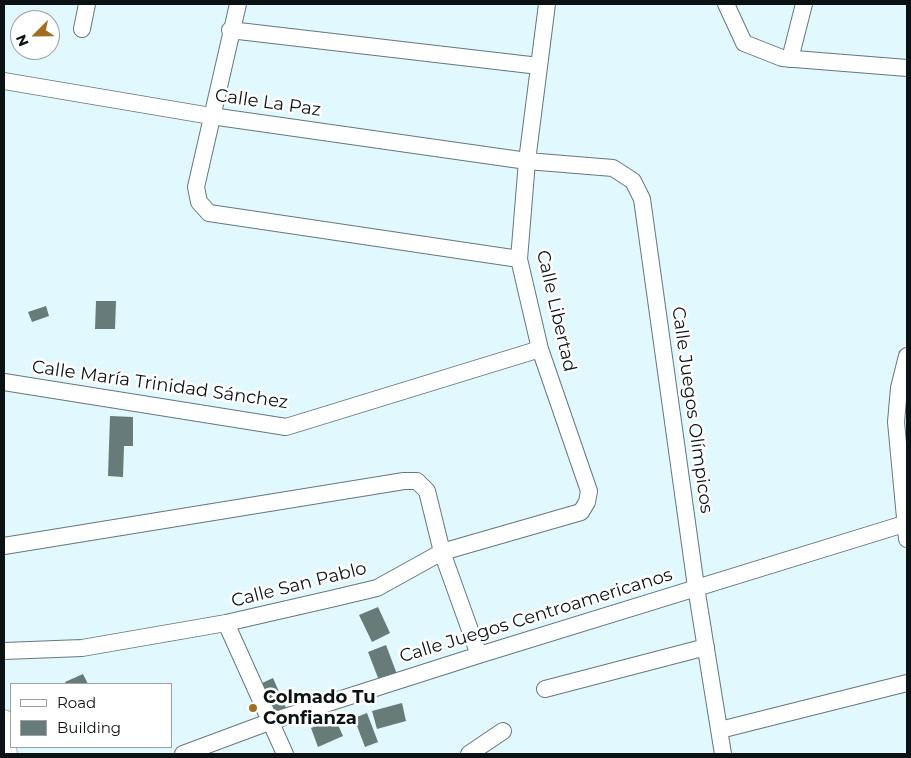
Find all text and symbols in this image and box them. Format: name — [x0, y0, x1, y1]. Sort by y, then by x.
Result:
north arrow — [10, 10, 60, 60]
text: N — [12, 32, 33, 49]
street label: Calle La Paz — [214, 85, 322, 121]
street label: Calle Libertad — [531, 248, 581, 374]
street label: Calle Juegos Olímpicos — [667, 305, 717, 515]
street label: Calle María Trinidad Sánchez — [31, 356, 289, 414]
street label: Calle San Pablo — [229, 558, 369, 612]
street label: Calle Juegos Centroamericanos — [397, 564, 675, 668]
legend — [10, 683, 172, 748]
place label: Colmado Tu Confianza — [263, 687, 376, 730]
text: Road — [57, 693, 96, 712]
marker: Colmado Tu Confianza — [247, 702, 259, 714]
text: Building — [57, 718, 121, 737]

